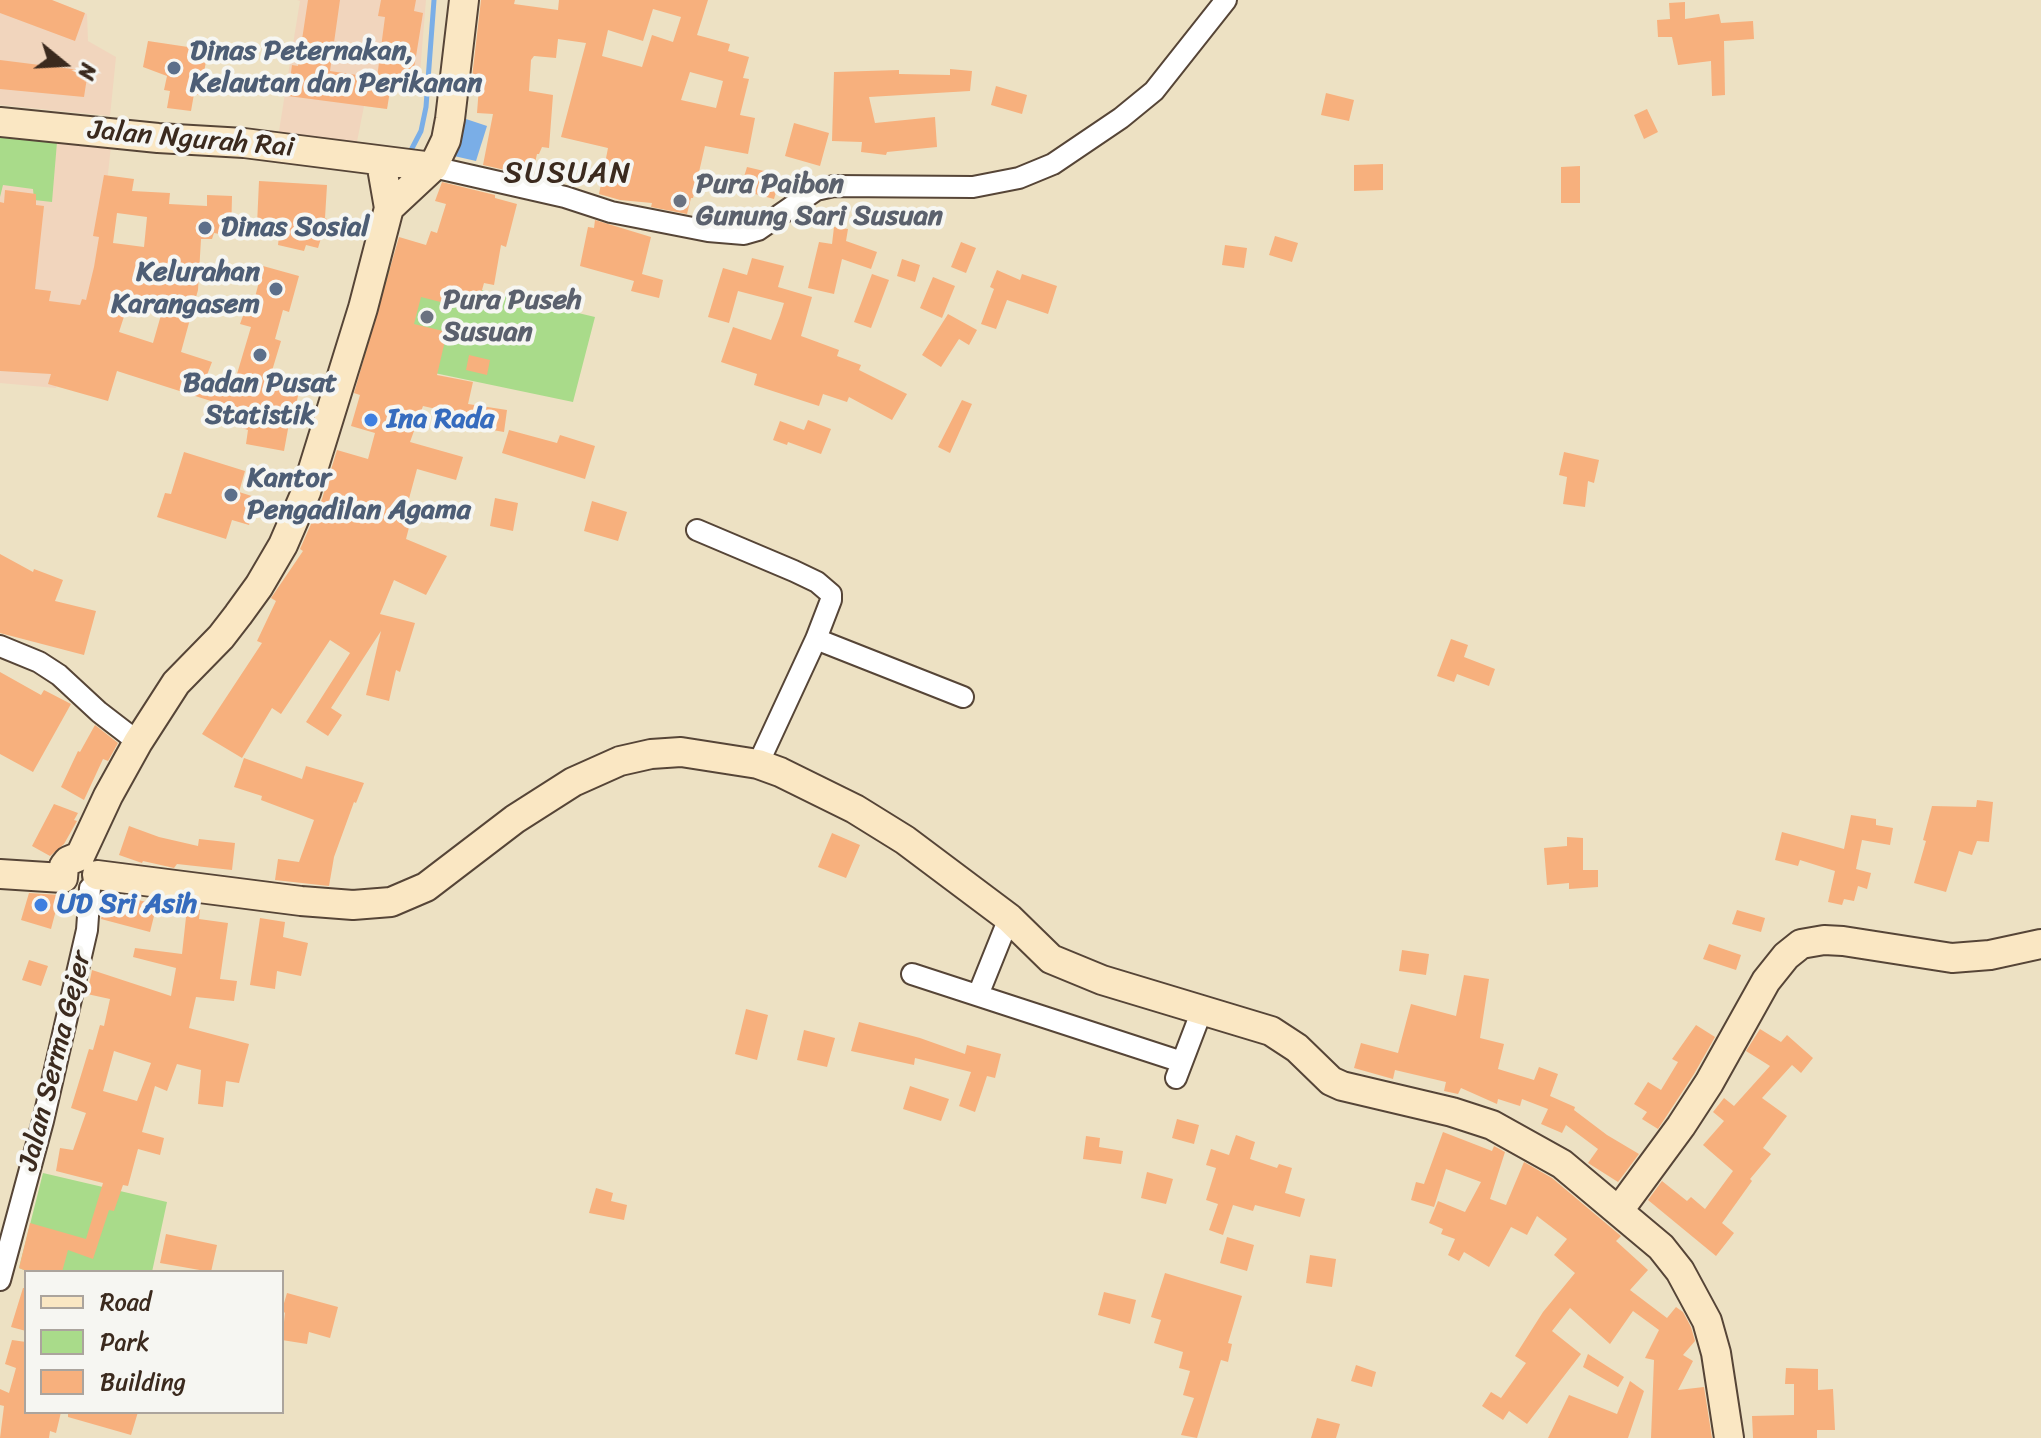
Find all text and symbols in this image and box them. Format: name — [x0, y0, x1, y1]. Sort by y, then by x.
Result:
north arrow — [24, 24, 104, 104]
place label: Dinas Peternakan, Kelautan dan Perikanan — [190, 35, 482, 101]
text: N — [66, 58, 108, 85]
marker: Dinas Peternakan, Kelautan dan Perikanan — [165, 59, 183, 77]
street label: Jalan Ngurah Rai — [87, 114, 295, 166]
district label: SUSUAN — [503, 156, 633, 192]
place label: Pura Paibon Gunung Sari Susuan — [696, 168, 943, 234]
marker: Pura Paibon Gunung Sari Susuan — [671, 192, 689, 210]
place label: Dinas Sosial — [221, 211, 369, 245]
marker: Dinas Sosial — [196, 219, 214, 237]
place label: Kelurahan Karangasem — [111, 256, 260, 322]
marker: Kelurahan Karangasem — [267, 280, 285, 298]
place label: Pura Puseh Susuan — [443, 284, 582, 350]
marker: Pura Puseh Susuan — [418, 308, 436, 326]
marker: Badan Pusat Statistik — [251, 346, 269, 364]
place label: Badan Pusat Statistik — [183, 367, 337, 433]
place label: Ina Rada — [387, 403, 494, 437]
marker: Ina Rada — [362, 411, 380, 429]
place label: Kantor Pengadilan Agama — [247, 462, 471, 528]
marker: Kantor Pengadilan Agama — [222, 486, 240, 504]
place label: UD Sri Asih — [57, 888, 197, 922]
marker: UD Sri Asih — [32, 896, 50, 914]
street label: Jalan Serma Gejer — [13, 948, 99, 1174]
legend — [24, 1270, 284, 1414]
text: Road — [100, 1281, 151, 1323]
text: Park — [100, 1321, 149, 1363]
text: Building — [100, 1361, 186, 1403]

